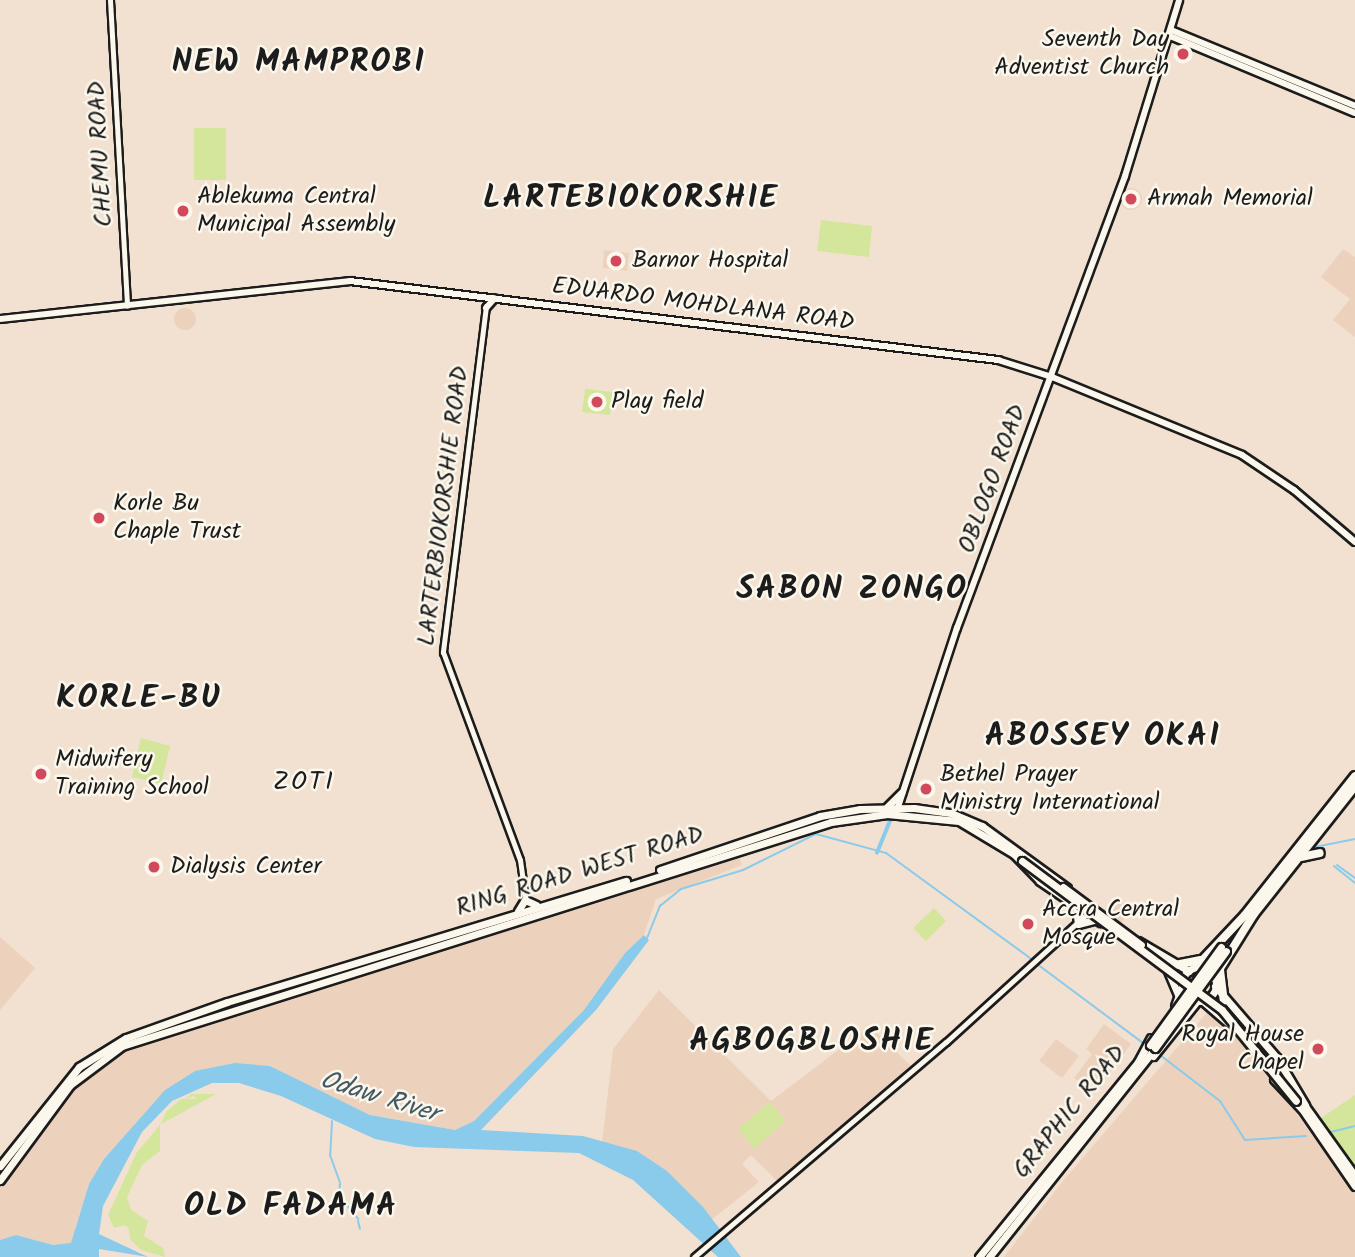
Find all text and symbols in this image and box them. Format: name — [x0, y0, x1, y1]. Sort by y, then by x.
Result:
place label: Seventh Day Adventist Church — [994, 26, 1169, 82]
district label: NEW MAMPROBI — [173, 44, 425, 82]
marker: Seventh Day Adventist Church — [1175, 46, 1191, 62]
street label: CHEMU ROAD — [83, 80, 119, 228]
district label: LARTEBIOKORSHIE — [485, 180, 777, 218]
place label: Ablekuma Central Municipal Assembly — [197, 183, 395, 239]
place label: Armah Memorial — [1147, 185, 1313, 213]
marker: Armah Memorial — [1121, 189, 1141, 209]
marker: Ablekuma Central Municipal Assembly — [175, 203, 191, 219]
place label: Barnor Hospital — [632, 247, 789, 275]
marker: Barnor Hospital — [606, 251, 626, 271]
street label: EDUARDO MOHDLANA ROAD — [550, 272, 856, 338]
street label: LARTERBIOKORSHIE ROAD — [413, 364, 475, 648]
place label: Play field — [611, 388, 703, 416]
marker: Play field — [589, 394, 605, 410]
street label: OBLOGO ROAD — [953, 401, 1033, 557]
place label: Korle Bu Chaple Trust — [113, 490, 241, 546]
marker: Korle Bu Chaple Trust — [91, 510, 107, 526]
district label: SABON ZONGO — [738, 571, 966, 609]
district label: KORLE-BU — [57, 680, 221, 718]
district label: ABOSSEY OKAI — [986, 718, 1220, 756]
place label: Midwifery Training School — [55, 746, 209, 802]
place label: Bethel Prayer Ministry International — [940, 761, 1160, 817]
marker: Midwifery Training School — [33, 766, 49, 782]
district label: ZOTI — [273, 767, 335, 799]
marker: Bethel Prayer Ministry International — [918, 781, 934, 797]
street label: RING ROAD WEST ROAD — [453, 821, 707, 923]
place label: Dialysis Center — [170, 853, 321, 881]
marker: Dialysis Center — [144, 857, 164, 877]
place label: Accra Central Mosque — [1042, 896, 1179, 952]
marker: Accra Central Mosque — [1020, 916, 1036, 932]
place label: Royal House Chapel — [1182, 1021, 1304, 1077]
district label: AGBOGBLOSHIE — [691, 1023, 933, 1061]
street label: GRAPHIC ROAD — [1008, 1040, 1132, 1184]
marker: Royal House Chapel — [1310, 1041, 1326, 1057]
water label: Odaw River — [316, 1065, 442, 1131]
district label: OLD FADAMA — [185, 1188, 397, 1226]

